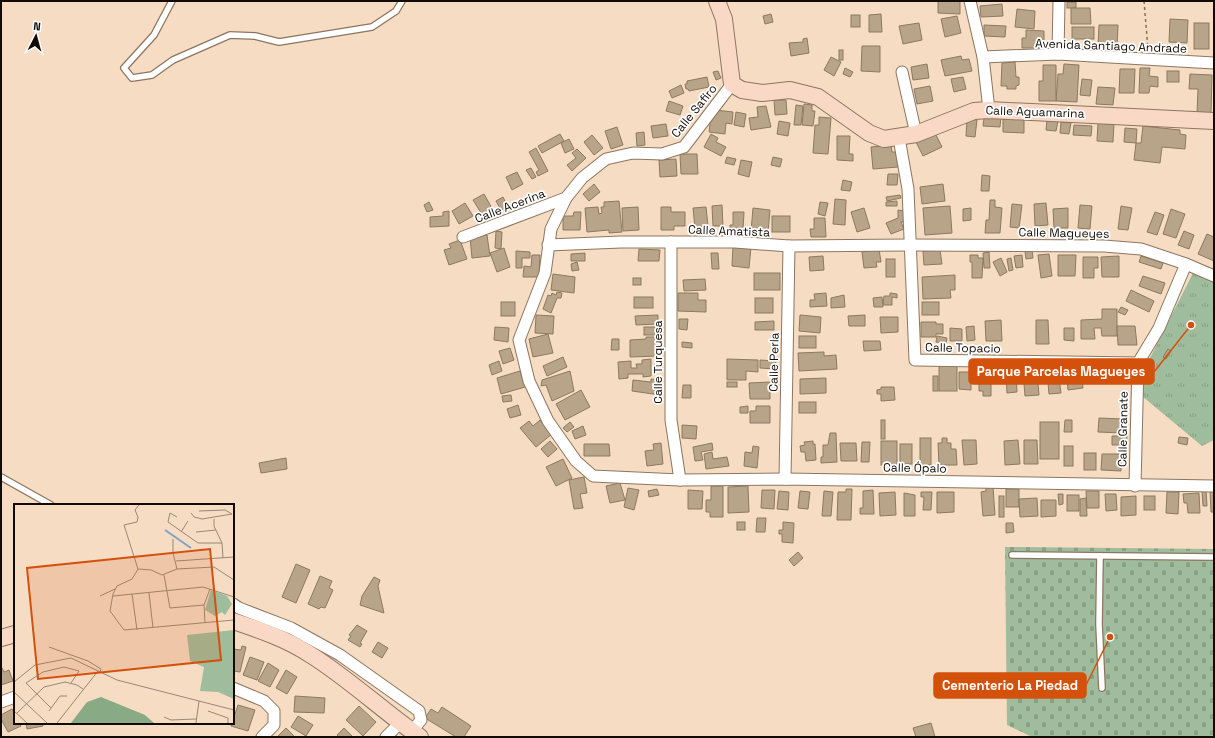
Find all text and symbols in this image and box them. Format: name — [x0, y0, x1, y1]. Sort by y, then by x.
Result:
north arrow — [16, 16, 56, 56]
text: N — [33, 19, 41, 33]
street label: Avenida Santiago Andrade — [1035, 35, 1187, 57]
street label: Calle Safiro — [668, 81, 720, 141]
street label: Calle Aguamarina — [985, 102, 1085, 122]
street label: Calle Acerina — [473, 185, 548, 227]
street label: Calle Amatista — [688, 222, 770, 240]
street label: Calle Magueyes — [1019, 224, 1109, 242]
street label: Calle Turquesa — [650, 320, 666, 404]
street label: Calle Perla — [765, 332, 783, 392]
street label: Calle Topacio — [925, 339, 1001, 357]
callout: Parque Parcelas Magueyes — [969, 359, 1154, 384]
text: Parque Parcelas Magueyes — [977, 363, 1145, 380]
street label: Calle Granate — [1114, 391, 1132, 467]
street label: Calle Ópalo — [883, 459, 947, 477]
inset map — [14, 504, 234, 724]
callout: Cementerio La Piedad — [934, 673, 1086, 698]
text: Cementerio La Piedad — [942, 677, 1078, 694]

